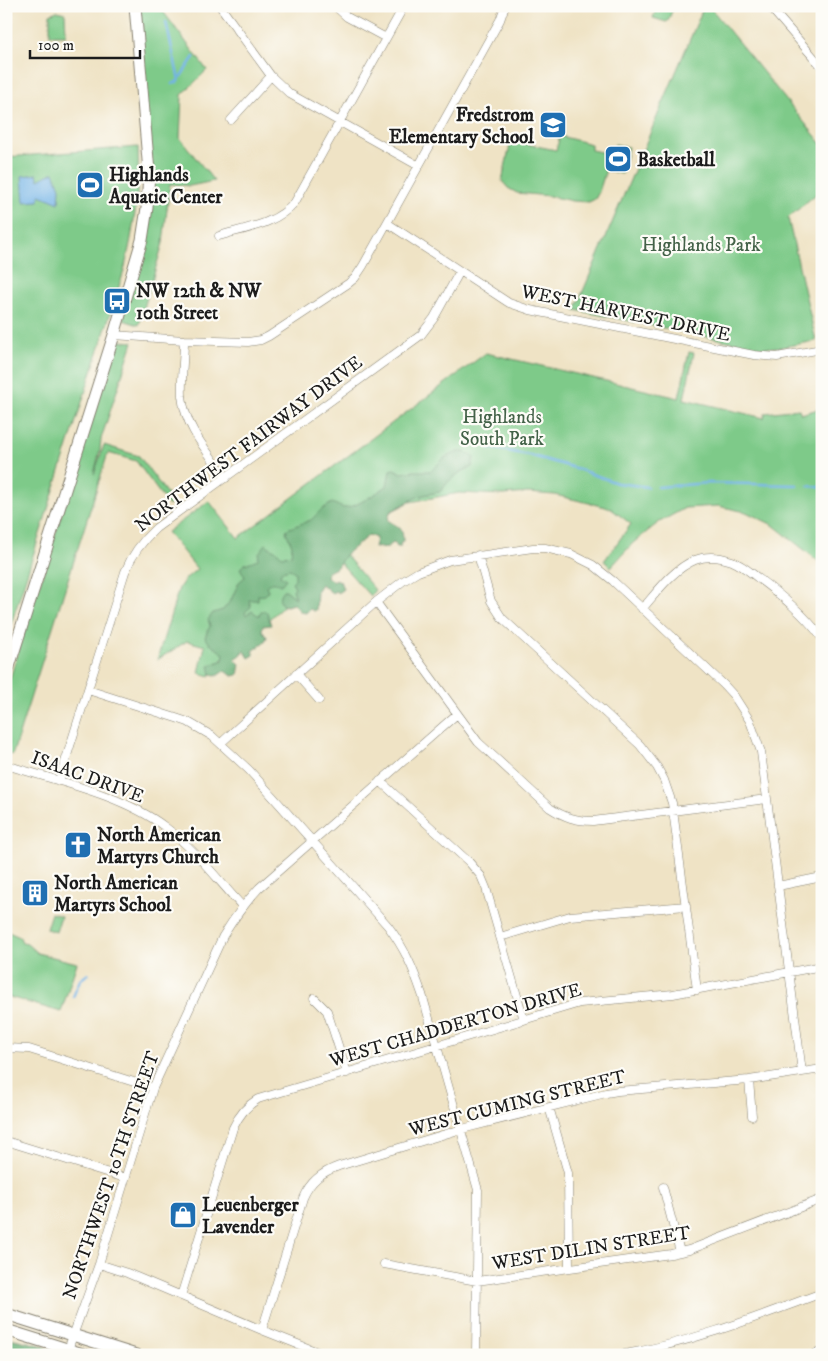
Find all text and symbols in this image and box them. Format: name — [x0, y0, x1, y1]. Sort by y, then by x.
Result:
scale bar — [30, 28, 140, 60]
text: 100 m — [38, 36, 74, 55]
place label: Fredstrom Elementary School — [389, 104, 535, 149]
school or university icon: Fredstrom Elementary School — [538, 110, 568, 140]
sports icon: Basketball — [603, 144, 633, 174]
place label: Basketball — [637, 149, 715, 172]
place label: Highlands Aquatic Center — [108, 164, 223, 210]
sports icon: Highlands Aquatic Center — [75, 170, 105, 200]
park label: Highlands Park — [641, 234, 761, 257]
place label: NW 12th & NW 10th Street — [136, 280, 262, 325]
street label: WEST HARVEST DRIVE — [518, 280, 732, 347]
bus stop icon: NW 12th & NW 10th Street — [102, 286, 132, 316]
street label: NORTHWEST FAIRWAY DRIVE — [131, 351, 367, 537]
park label: Highlands South Park — [460, 406, 545, 451]
street label: ISAAC DRIVE — [28, 746, 147, 808]
place label: North American Martyrs Church — [97, 824, 222, 869]
church icon: North American Martyrs Church — [63, 830, 93, 860]
place label: North American Martyrs School — [54, 872, 179, 917]
building icon: North American Martyrs School — [20, 878, 50, 908]
street label: WEST CHADDERTON DRIVE — [326, 978, 584, 1073]
street label: NORTHWEST 10TH STREET — [58, 1048, 165, 1303]
street label: WEST CUMING STREET — [405, 1065, 629, 1142]
place label: Leuenberger Lavender — [202, 1194, 299, 1239]
shop icon: Leuenberger Lavender — [168, 1200, 198, 1230]
street label: WEST DILIN STREET — [489, 1221, 693, 1276]

